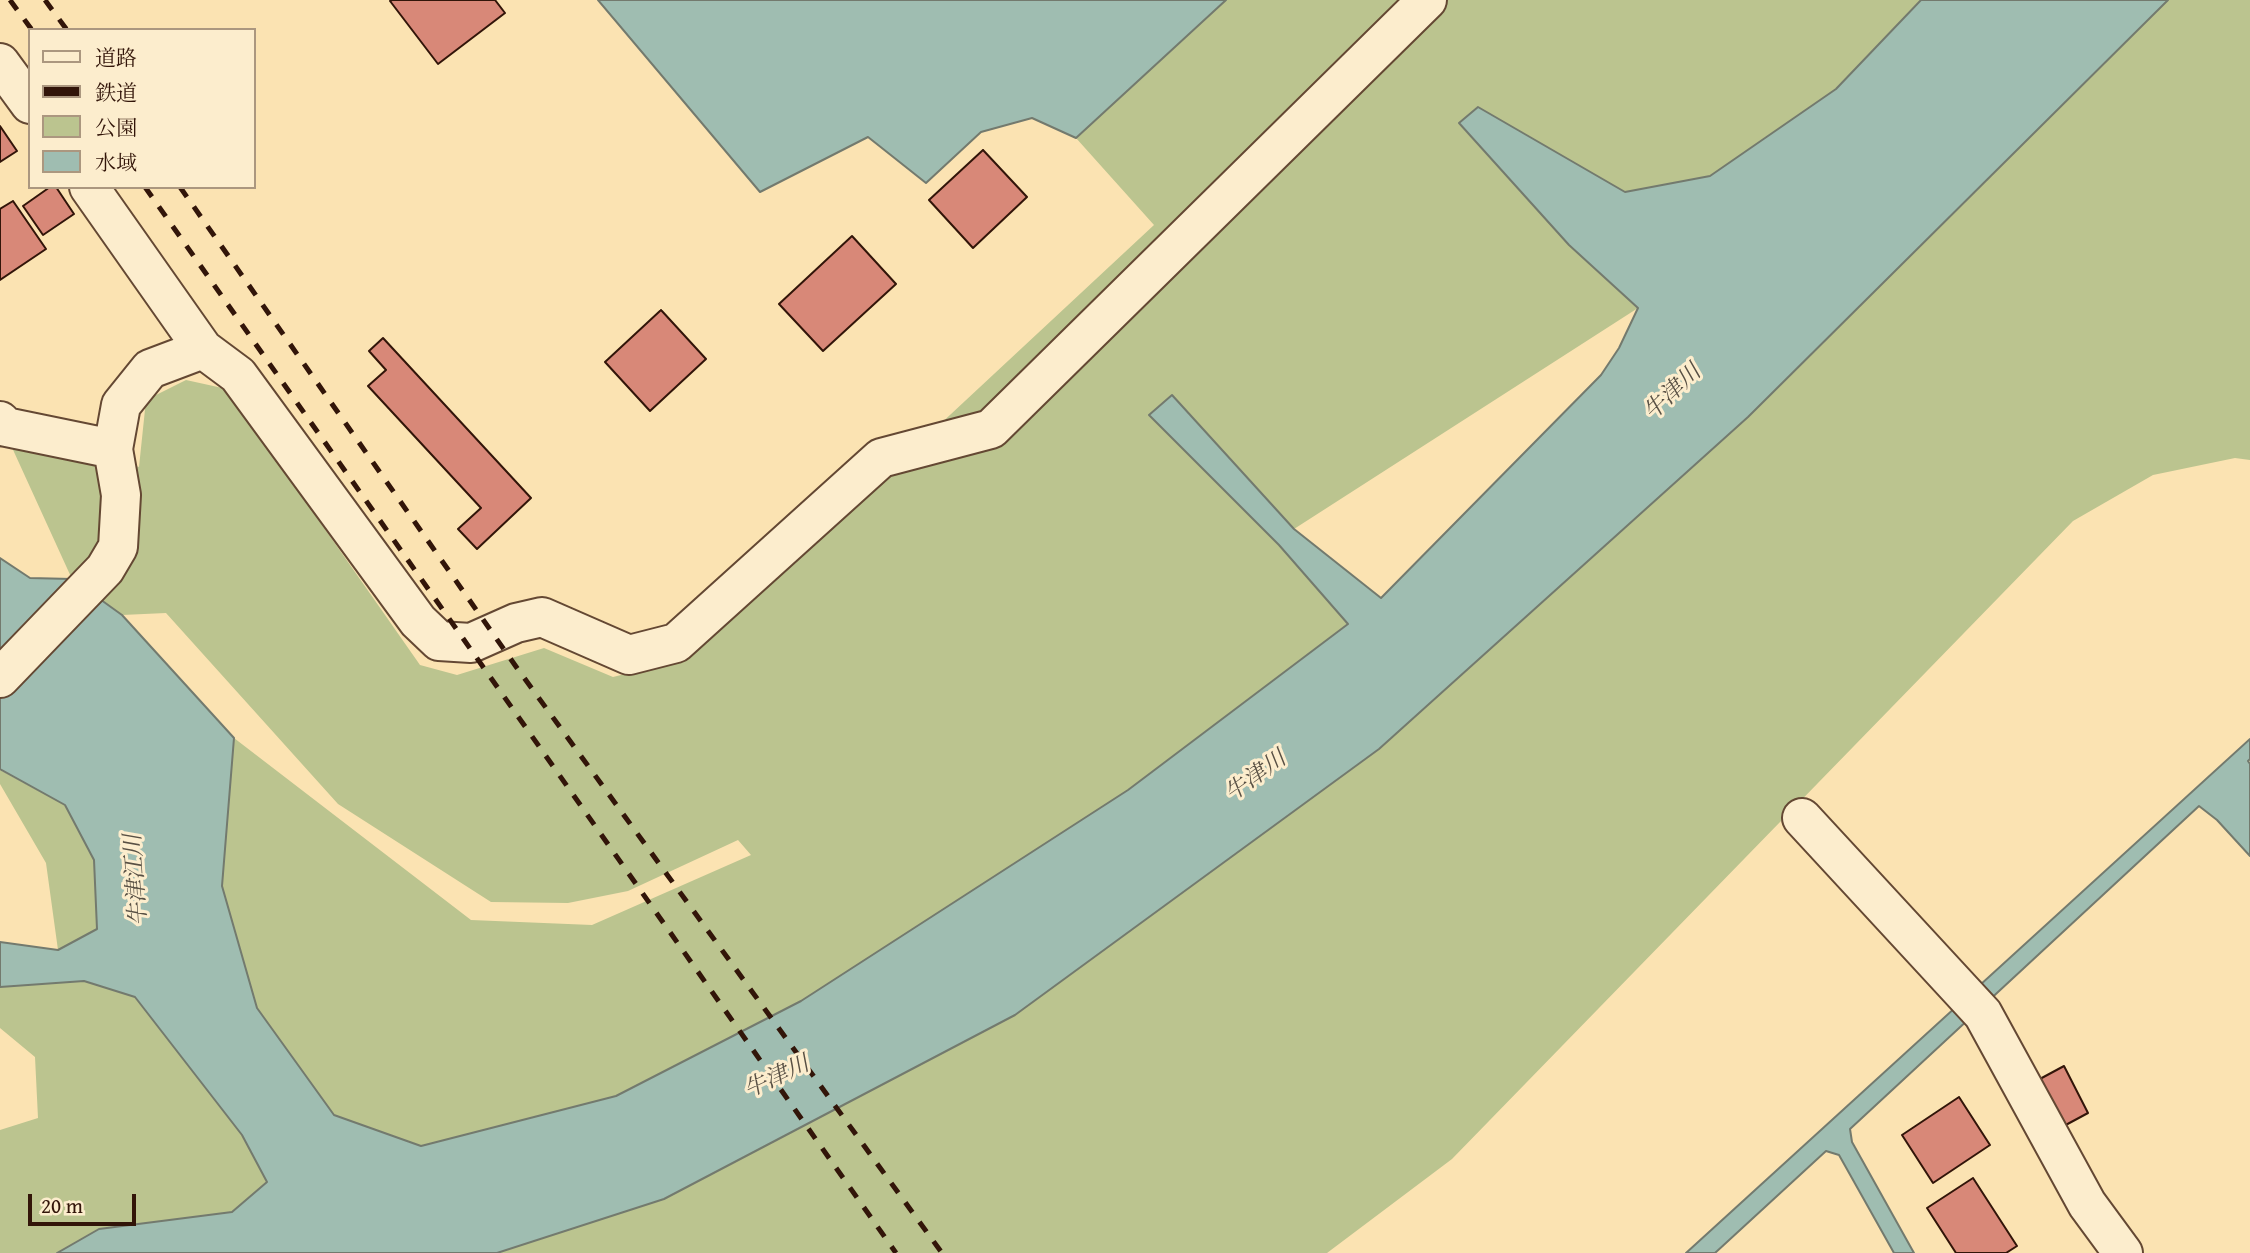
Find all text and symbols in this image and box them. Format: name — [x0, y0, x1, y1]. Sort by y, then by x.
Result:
legend — [28, 28, 256, 189]
text: 道路 — [95, 42, 137, 73]
text: 鉄道 — [95, 77, 137, 108]
text: 公園 — [95, 112, 137, 143]
text: 水域 — [95, 147, 137, 178]
water label: 牛津川 — [1639, 359, 1707, 427]
water label: 牛津川 — [1220, 746, 1292, 808]
water label: 牛津江川 — [120, 833, 154, 927]
water label: 牛津川 — [740, 1051, 814, 1105]
scale bar — [32, 1180, 140, 1224]
text: 20 m — [41, 1190, 83, 1221]

